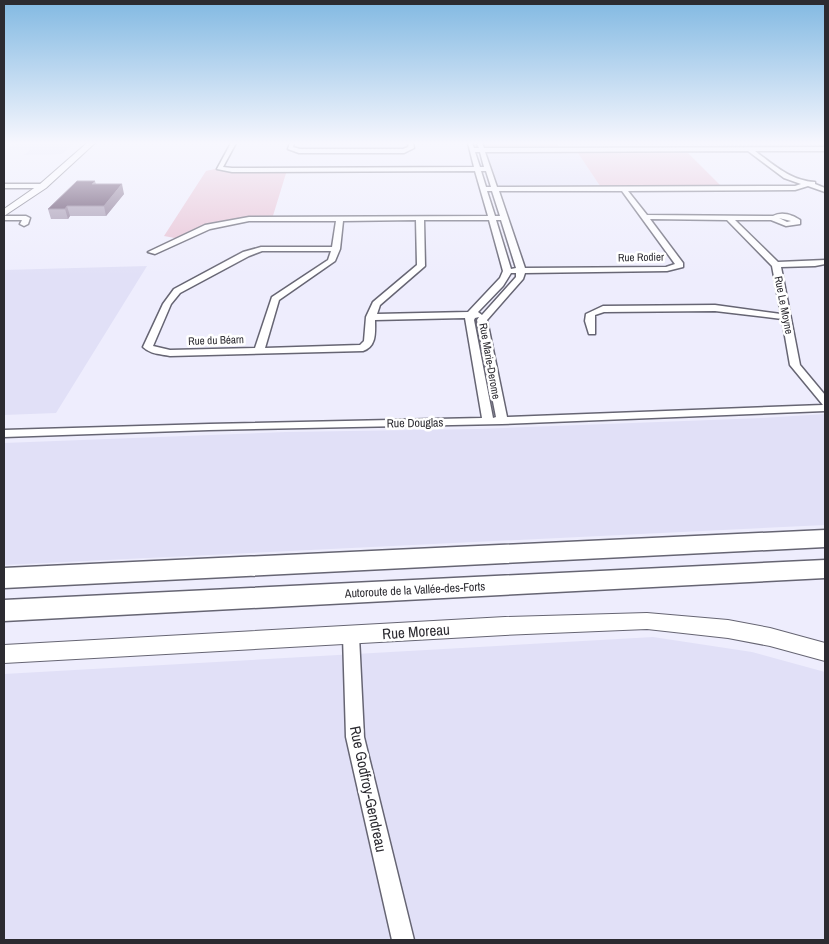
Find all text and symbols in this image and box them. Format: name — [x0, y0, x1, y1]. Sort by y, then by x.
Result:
street label: Rue Rodier — [618, 250, 664, 264]
street label: Rue Le Moyne — [772, 275, 796, 335]
street label: Rue Marie-Derome — [476, 322, 504, 400]
street label: Rue du Béarn — [188, 332, 244, 348]
street label: Rue Douglas — [386, 415, 444, 431]
street label: Autoroute de la Vallée-des-Forts — [343, 578, 486, 602]
street label: Rue Moreau — [381, 619, 450, 644]
street label: Rue Godfroy-Gendreau — [345, 724, 392, 854]

